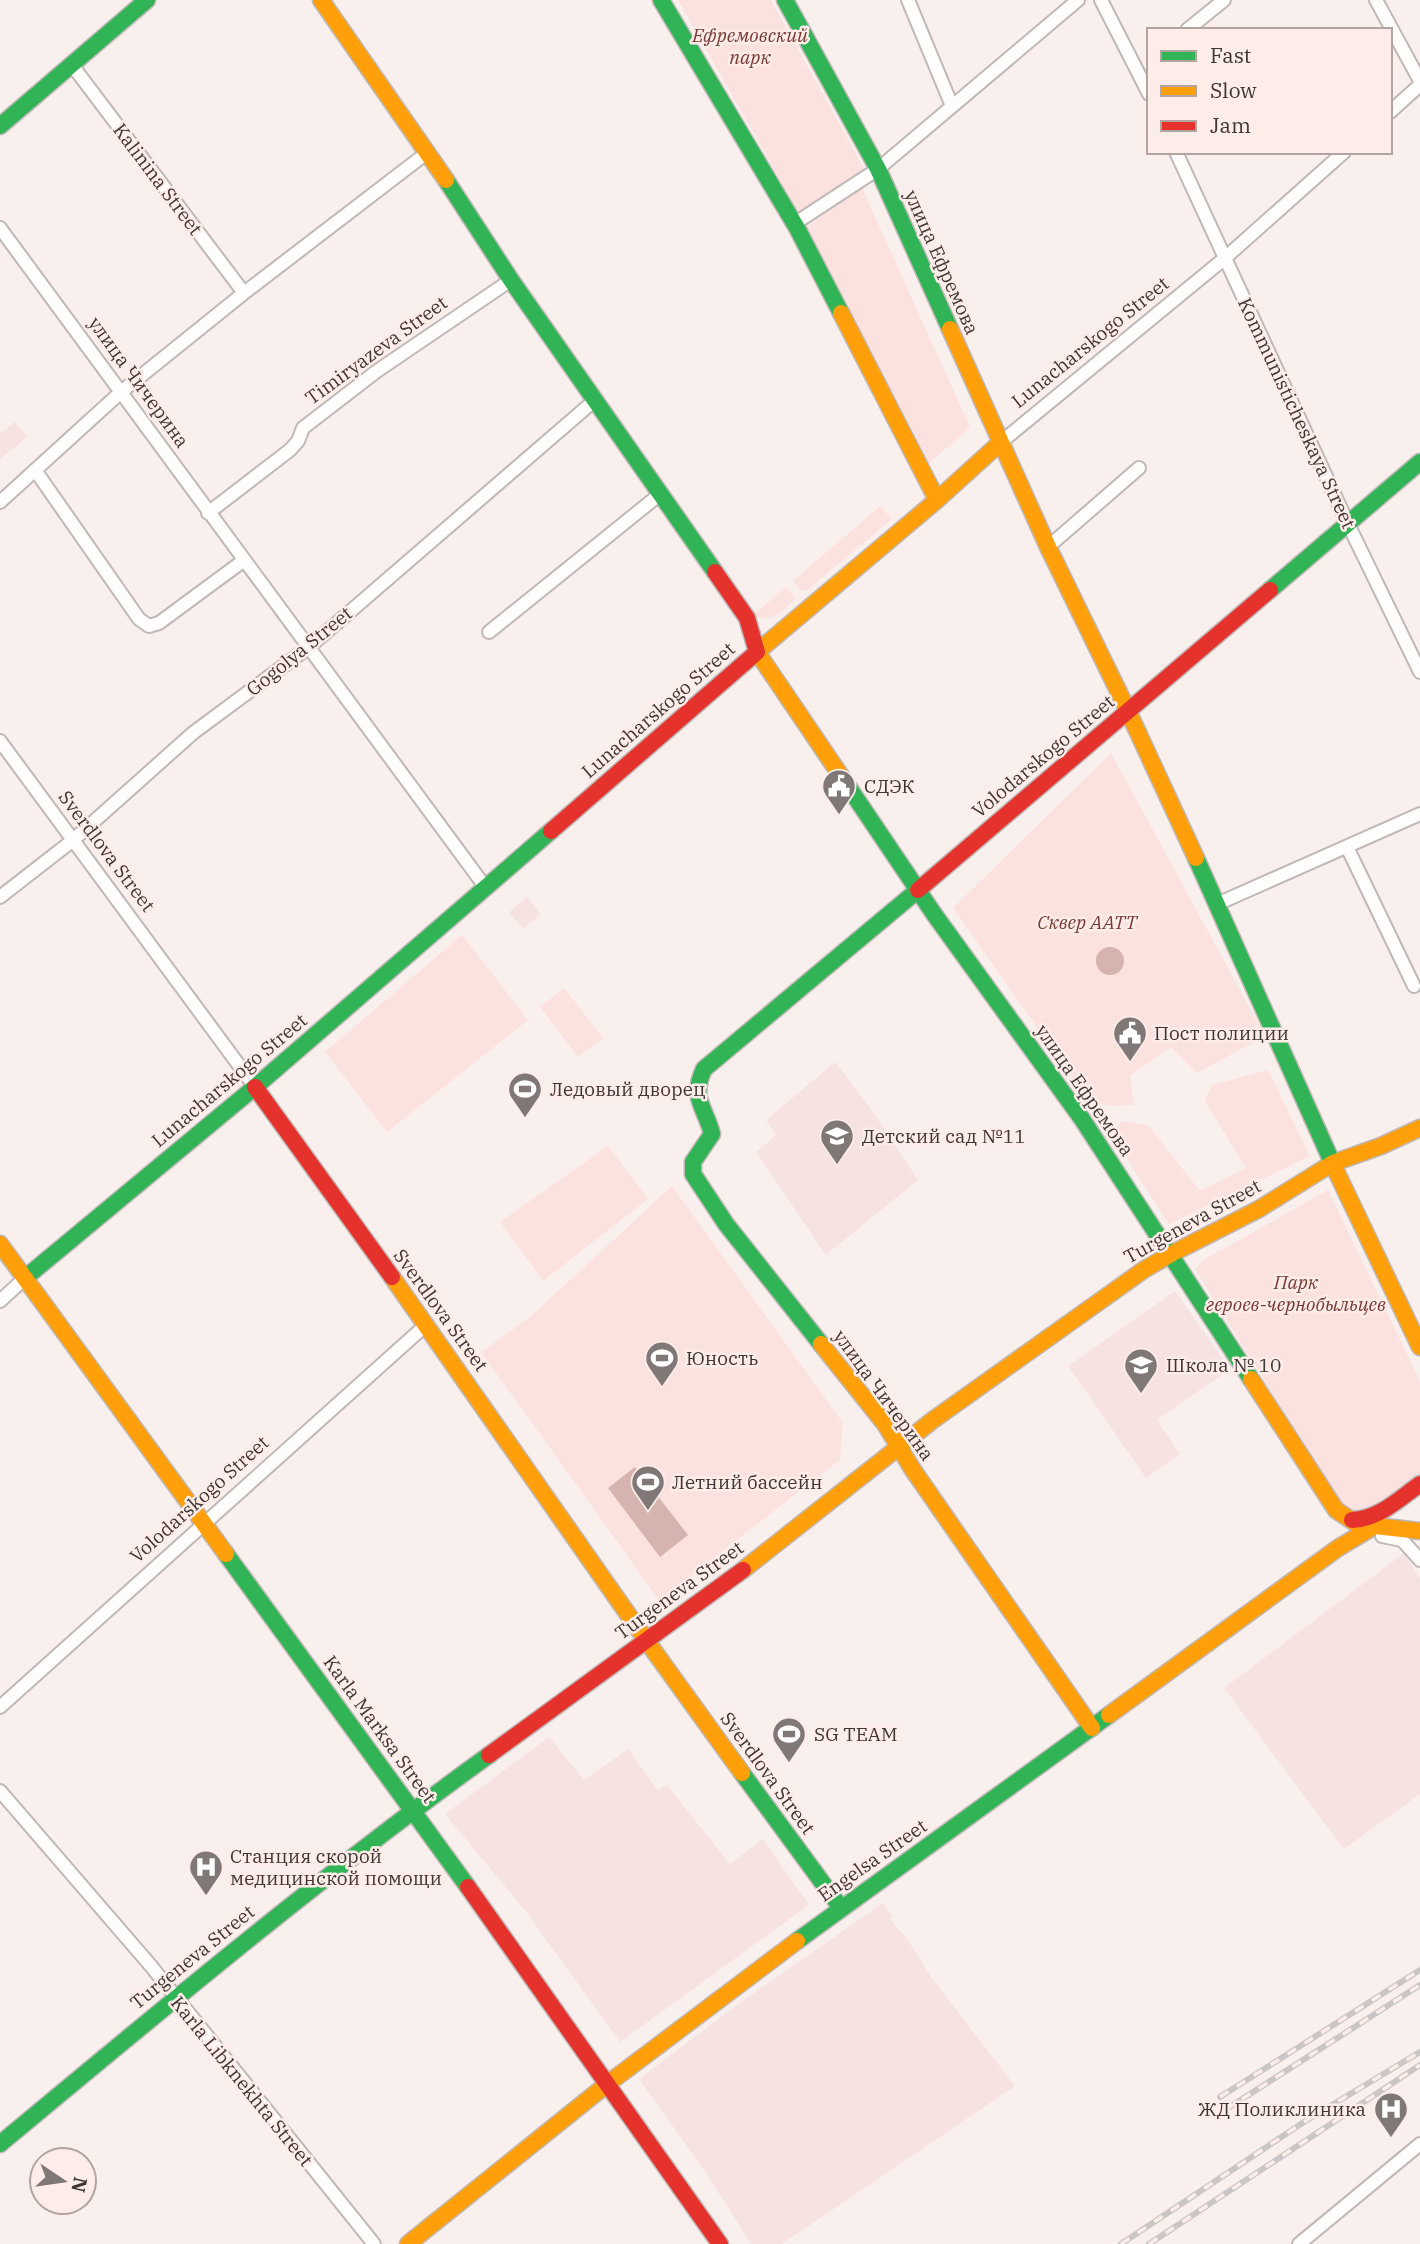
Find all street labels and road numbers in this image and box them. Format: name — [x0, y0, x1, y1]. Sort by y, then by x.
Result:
street label: Kalinina Street — [108, 118, 208, 240]
street label: улица Ефремова — [899, 186, 985, 338]
street label: Lunacharskogo Street — [1007, 271, 1174, 413]
street label: Timiryazeva Street — [300, 290, 452, 410]
street label: Kommunisticheskaya Street — [1233, 294, 1361, 533]
street label: улица Чичерина — [83, 312, 195, 452]
street label: Gogolya Street — [241, 601, 357, 701]
street label: Lunacharskogo Street — [576, 637, 740, 783]
street label: Volodarskogo Street — [967, 689, 1119, 823]
street label: Sverdlova Street — [54, 786, 161, 917]
street label: Lunacharskogo Street — [146, 1008, 312, 1152]
street label: улица Ефремова — [1031, 1019, 1139, 1161]
street label: Turgeneva Street — [1119, 1173, 1265, 1269]
street label: Sverdlova Street — [389, 1244, 494, 1376]
street label: улица Чичерина — [828, 1325, 940, 1465]
street label: Volodarskogo Street — [125, 1430, 274, 1568]
street label: Turgeneva Street — [610, 1535, 748, 1645]
street label: Karla Marksa Street — [318, 1651, 442, 1808]
street label: Sverdlova Street — [716, 1707, 821, 1839]
street label: Engelsa Street — [813, 1813, 931, 1906]
street label: Turgeneva Street — [125, 1899, 259, 2014]
street label: Karla Libknekhta Street — [166, 1991, 318, 2171]

